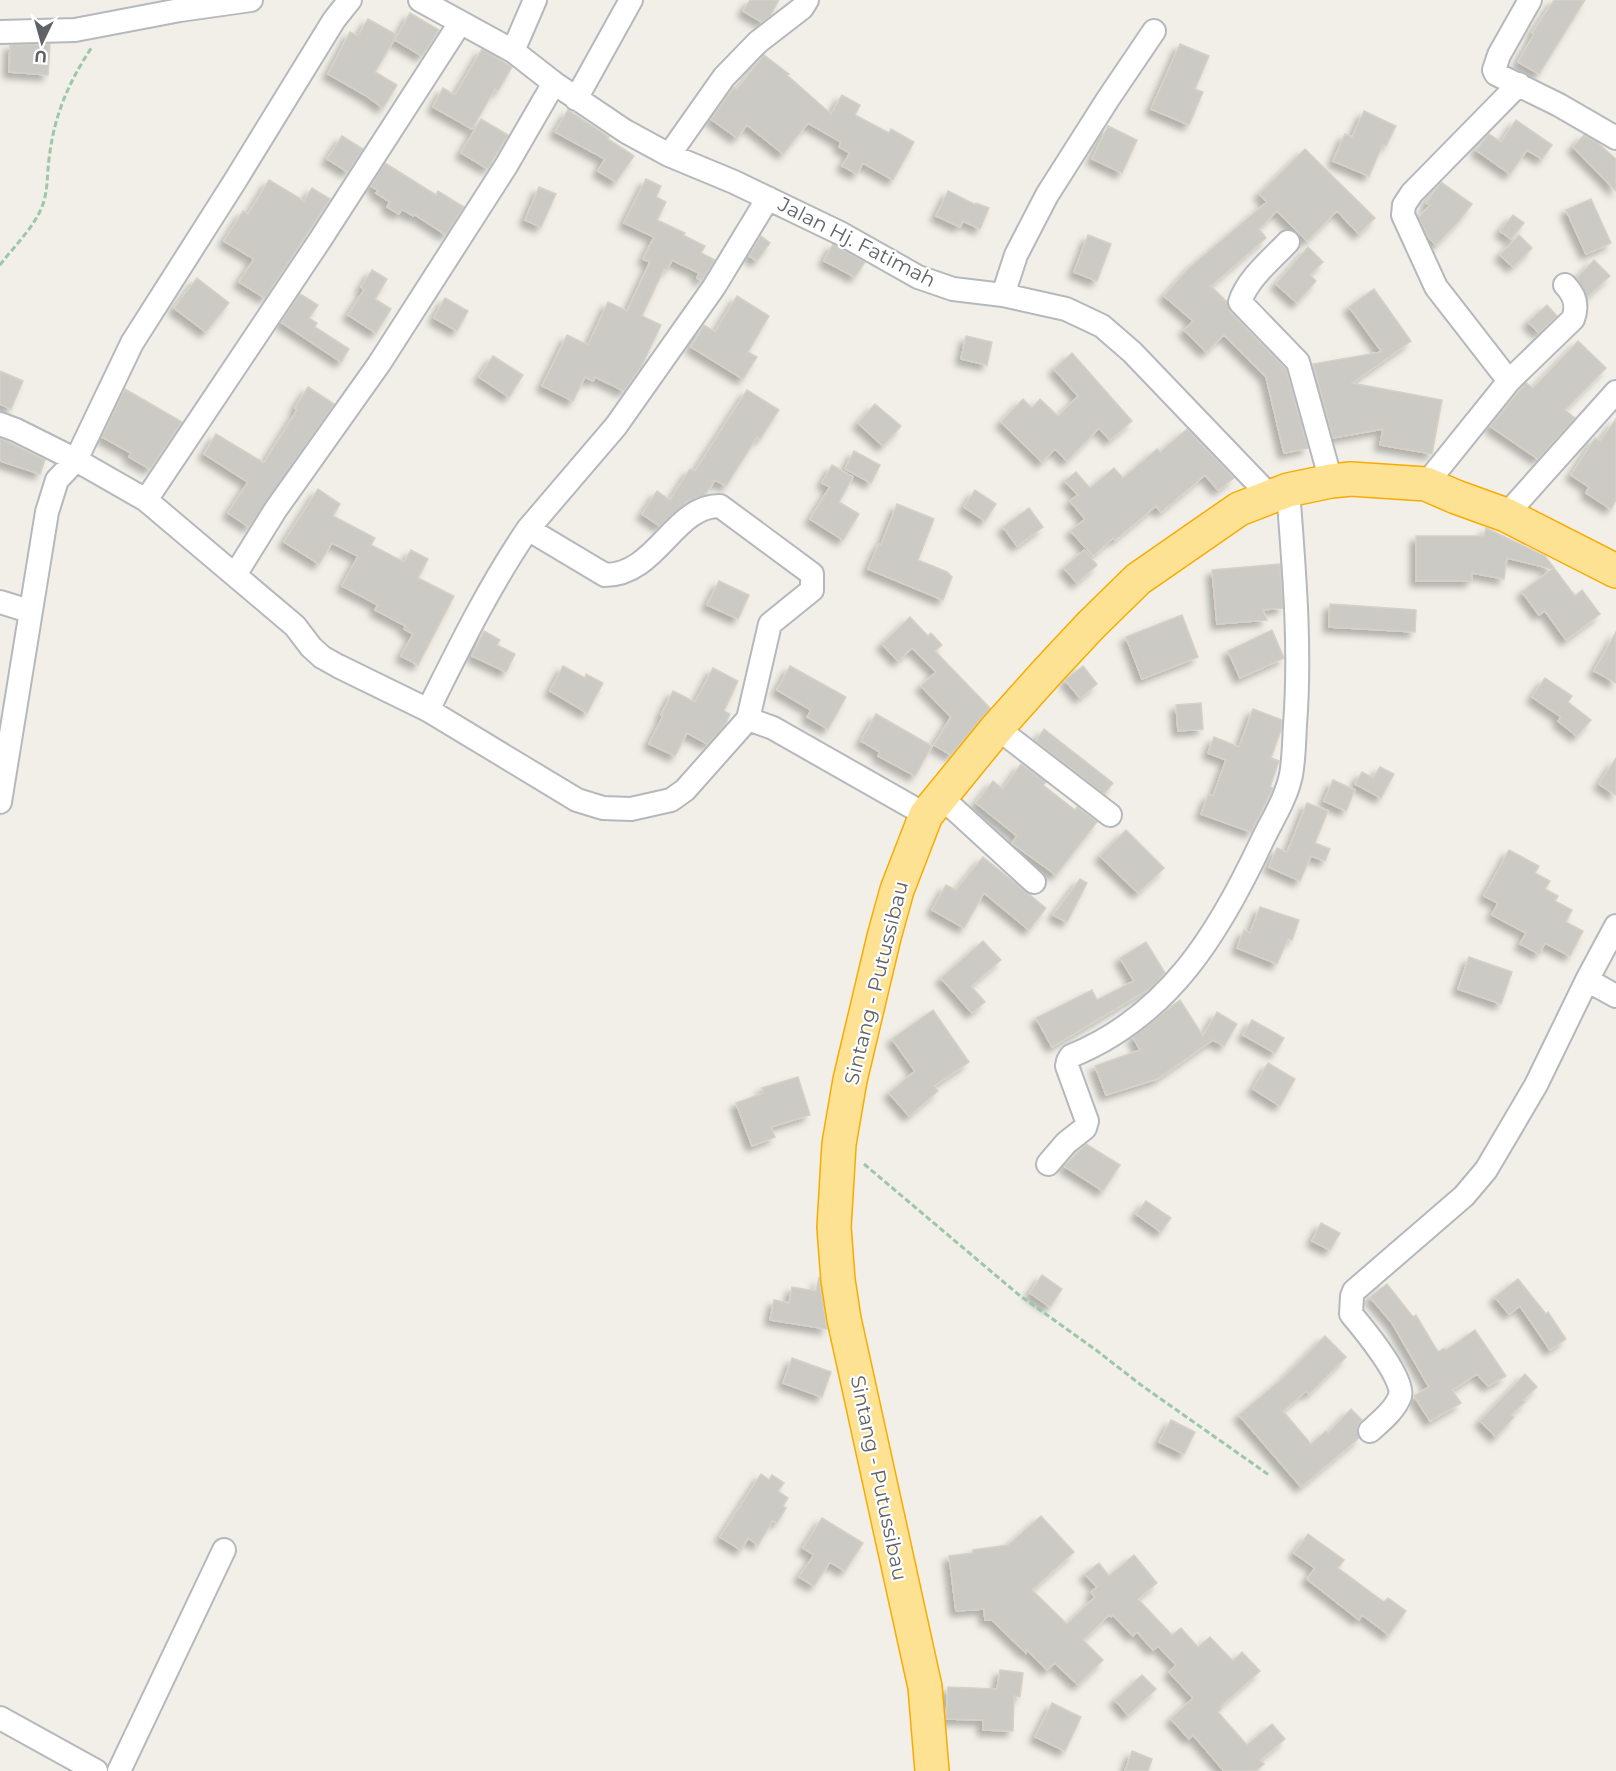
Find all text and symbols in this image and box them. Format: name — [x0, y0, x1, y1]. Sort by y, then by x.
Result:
north arrow — [12, 12, 72, 72]
text: U — [34, 46, 48, 66]
street label: Jalan Hj. Fatimah — [773, 191, 940, 292]
street label: Sintang - Putussibau — [839, 879, 913, 1087]
street label: Sintang - Putussibau — [846, 1373, 912, 1583]

